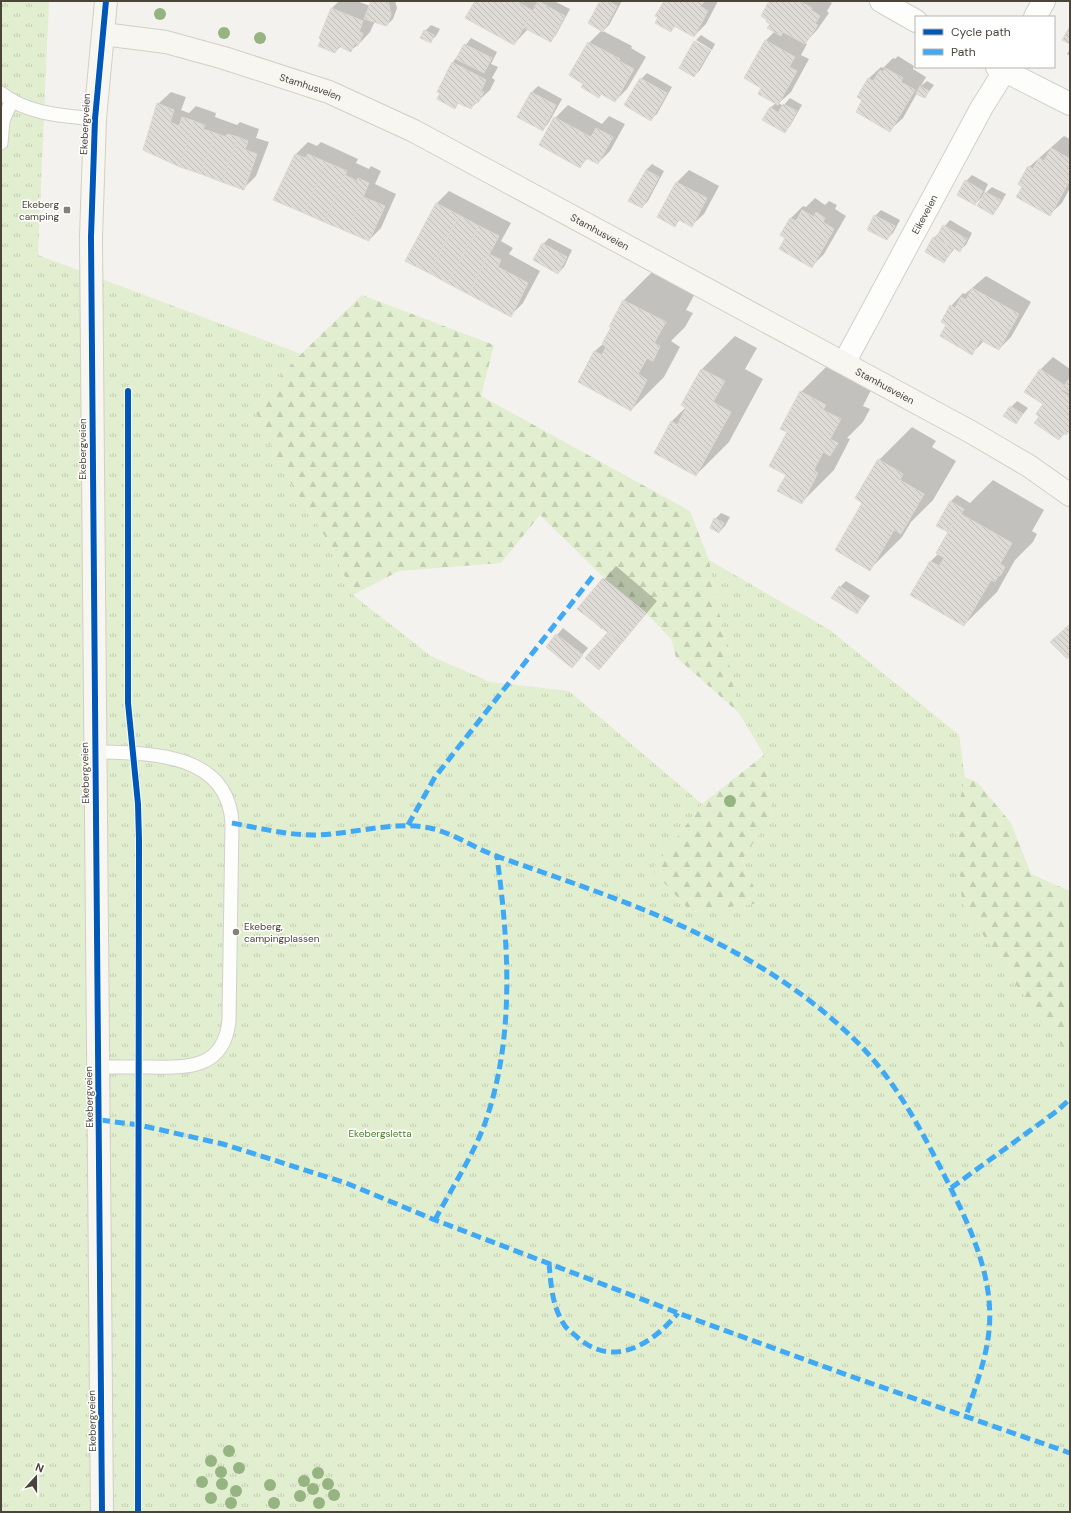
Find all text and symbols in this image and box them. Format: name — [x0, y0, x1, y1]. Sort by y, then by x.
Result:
legend — [915, 16, 1055, 68]
text: Cycle path — [951, 24, 1011, 40]
text: Path — [951, 44, 976, 60]
street label: Stamhusveien — [278, 70, 344, 104]
street label: Ekebergveien — [77, 93, 93, 155]
street label: Eikeveien — [908, 192, 940, 236]
place label: Ekeberg camping — [19, 198, 59, 223]
marker: Ekeberg camping — [62, 205, 72, 215]
street label: Stamhusveien — [568, 210, 632, 253]
street label: Stamhusveien — [853, 364, 917, 407]
street label: Ekebergveien — [76, 418, 89, 480]
street label: Ekebergveien — [78, 742, 92, 804]
place label: Ekeberg, campingplassen — [244, 920, 320, 945]
marker: Ekeberg, campingplassen — [231, 927, 241, 937]
street label: Ekebergveien — [82, 1066, 96, 1128]
park label: Ekebergsletta — [348, 1127, 412, 1140]
street label: Ekebergveien — [85, 1390, 99, 1452]
north arrow — [16, 1457, 56, 1497]
text: N — [33, 1460, 46, 1476]

